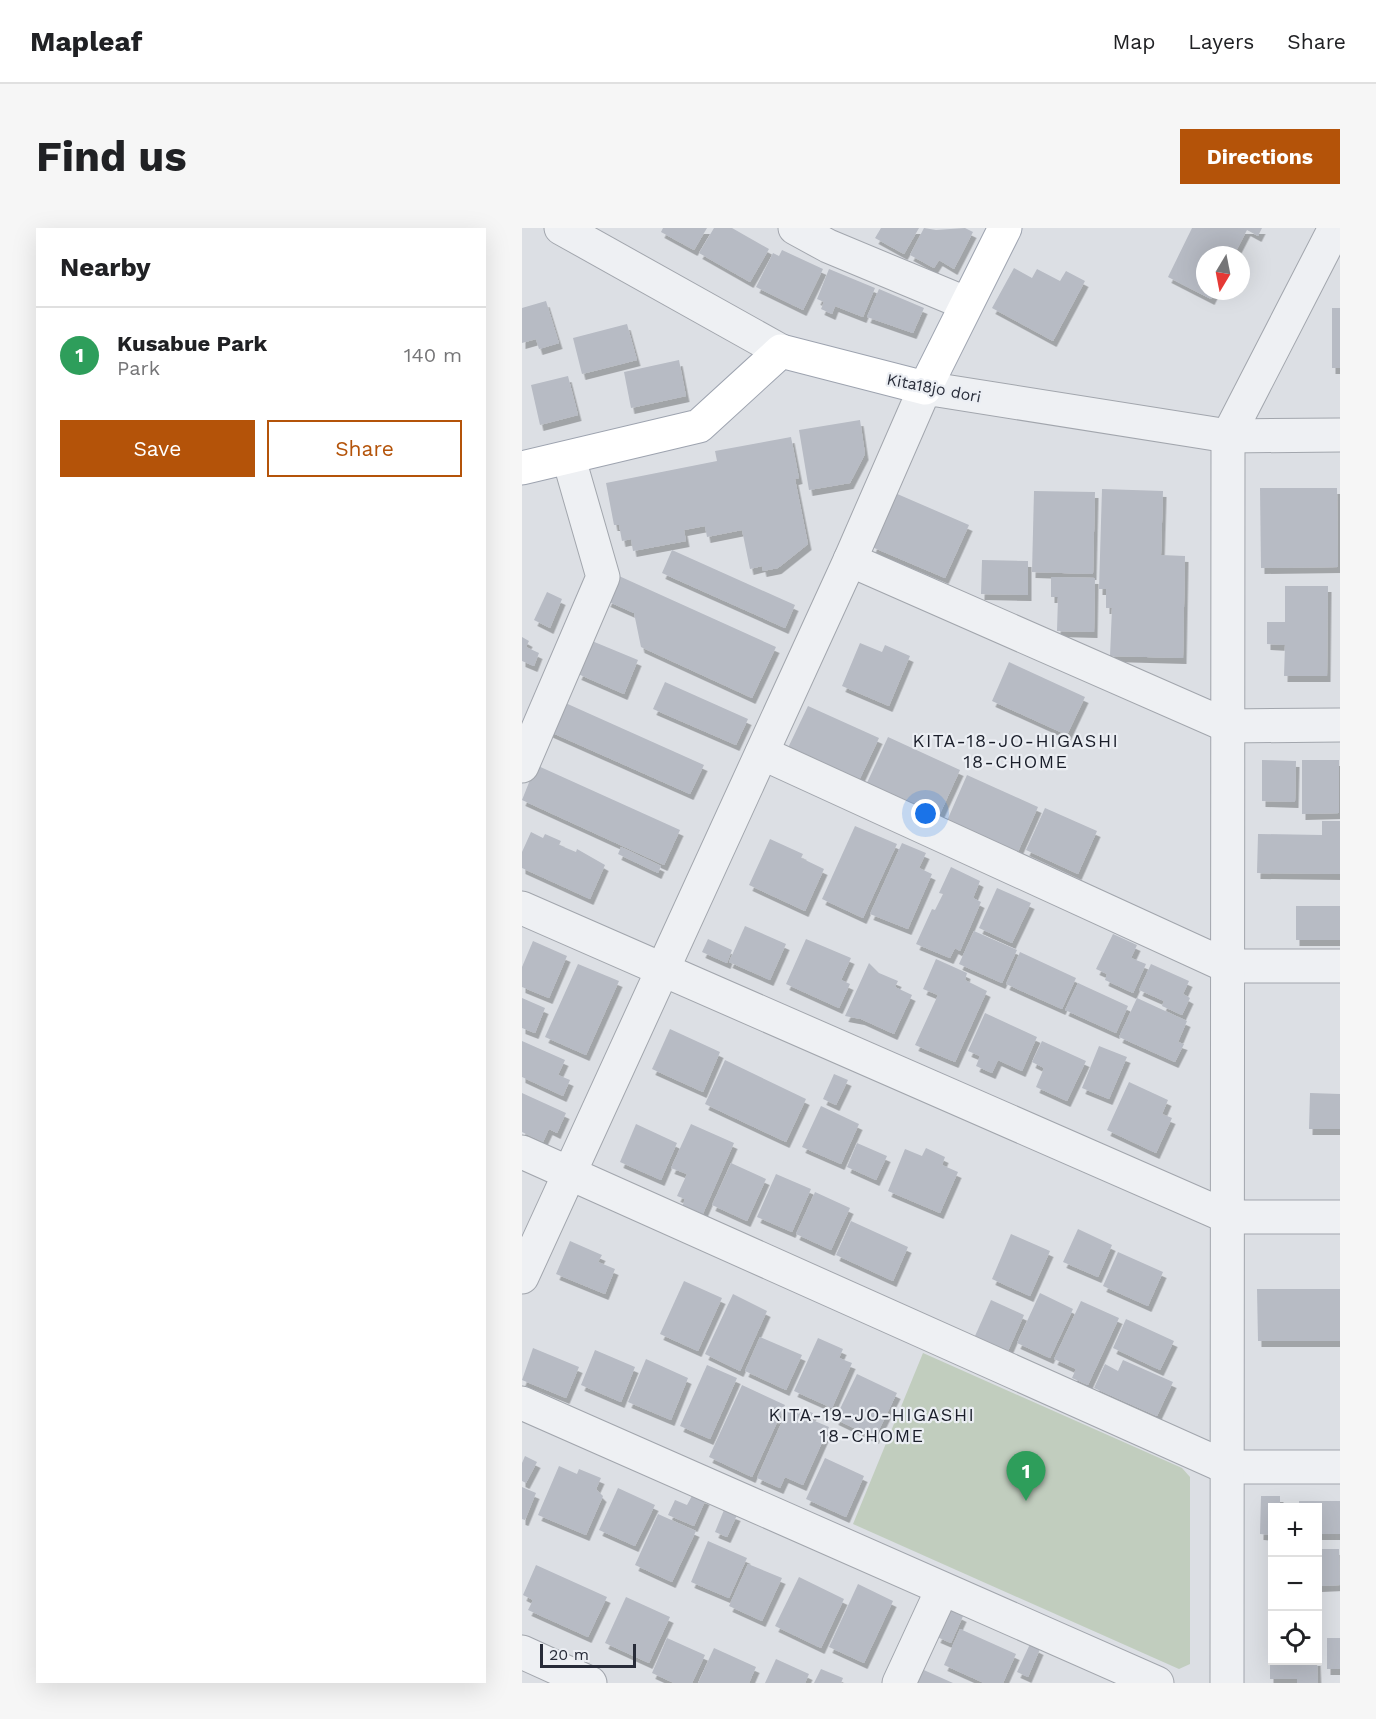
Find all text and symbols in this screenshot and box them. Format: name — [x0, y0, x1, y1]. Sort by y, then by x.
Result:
text: Mapleaf — [30, 25, 142, 58]
text: Map — [1112, 29, 1155, 54]
text: Layers — [1188, 29, 1254, 54]
text: Share — [1287, 29, 1346, 54]
button: Directions — [1180, 129, 1340, 184]
text: Find us — [36, 132, 187, 181]
north arrow — [1196, 246, 1250, 300]
text: Nearby — [60, 252, 151, 282]
text: Kusabue Park — [117, 331, 267, 356]
text: 1 — [75, 343, 84, 367]
text: 140 m — [404, 343, 462, 367]
text: Park — [117, 356, 160, 380]
street label: Kita18jo dori — [885, 370, 983, 406]
button: Save — [60, 420, 255, 477]
button: Share — [267, 420, 462, 477]
district label: KITA-18-JO-HIGASHI 18-CHOME — [913, 730, 1119, 772]
your location — [911, 799, 940, 828]
district label: KITA-19-JO-HIGASHI 18-CHOME — [769, 1404, 975, 1446]
pin: 1 — [1006, 1452, 1046, 1501]
map controls — [1268, 1503, 1322, 1665]
button: + — [1268, 1503, 1322, 1557]
button: − — [1268, 1557, 1322, 1611]
button: locate — [1268, 1611, 1322, 1665]
scale bar — [540, 1641, 636, 1668]
text: 20 m — [549, 1645, 589, 1664]

